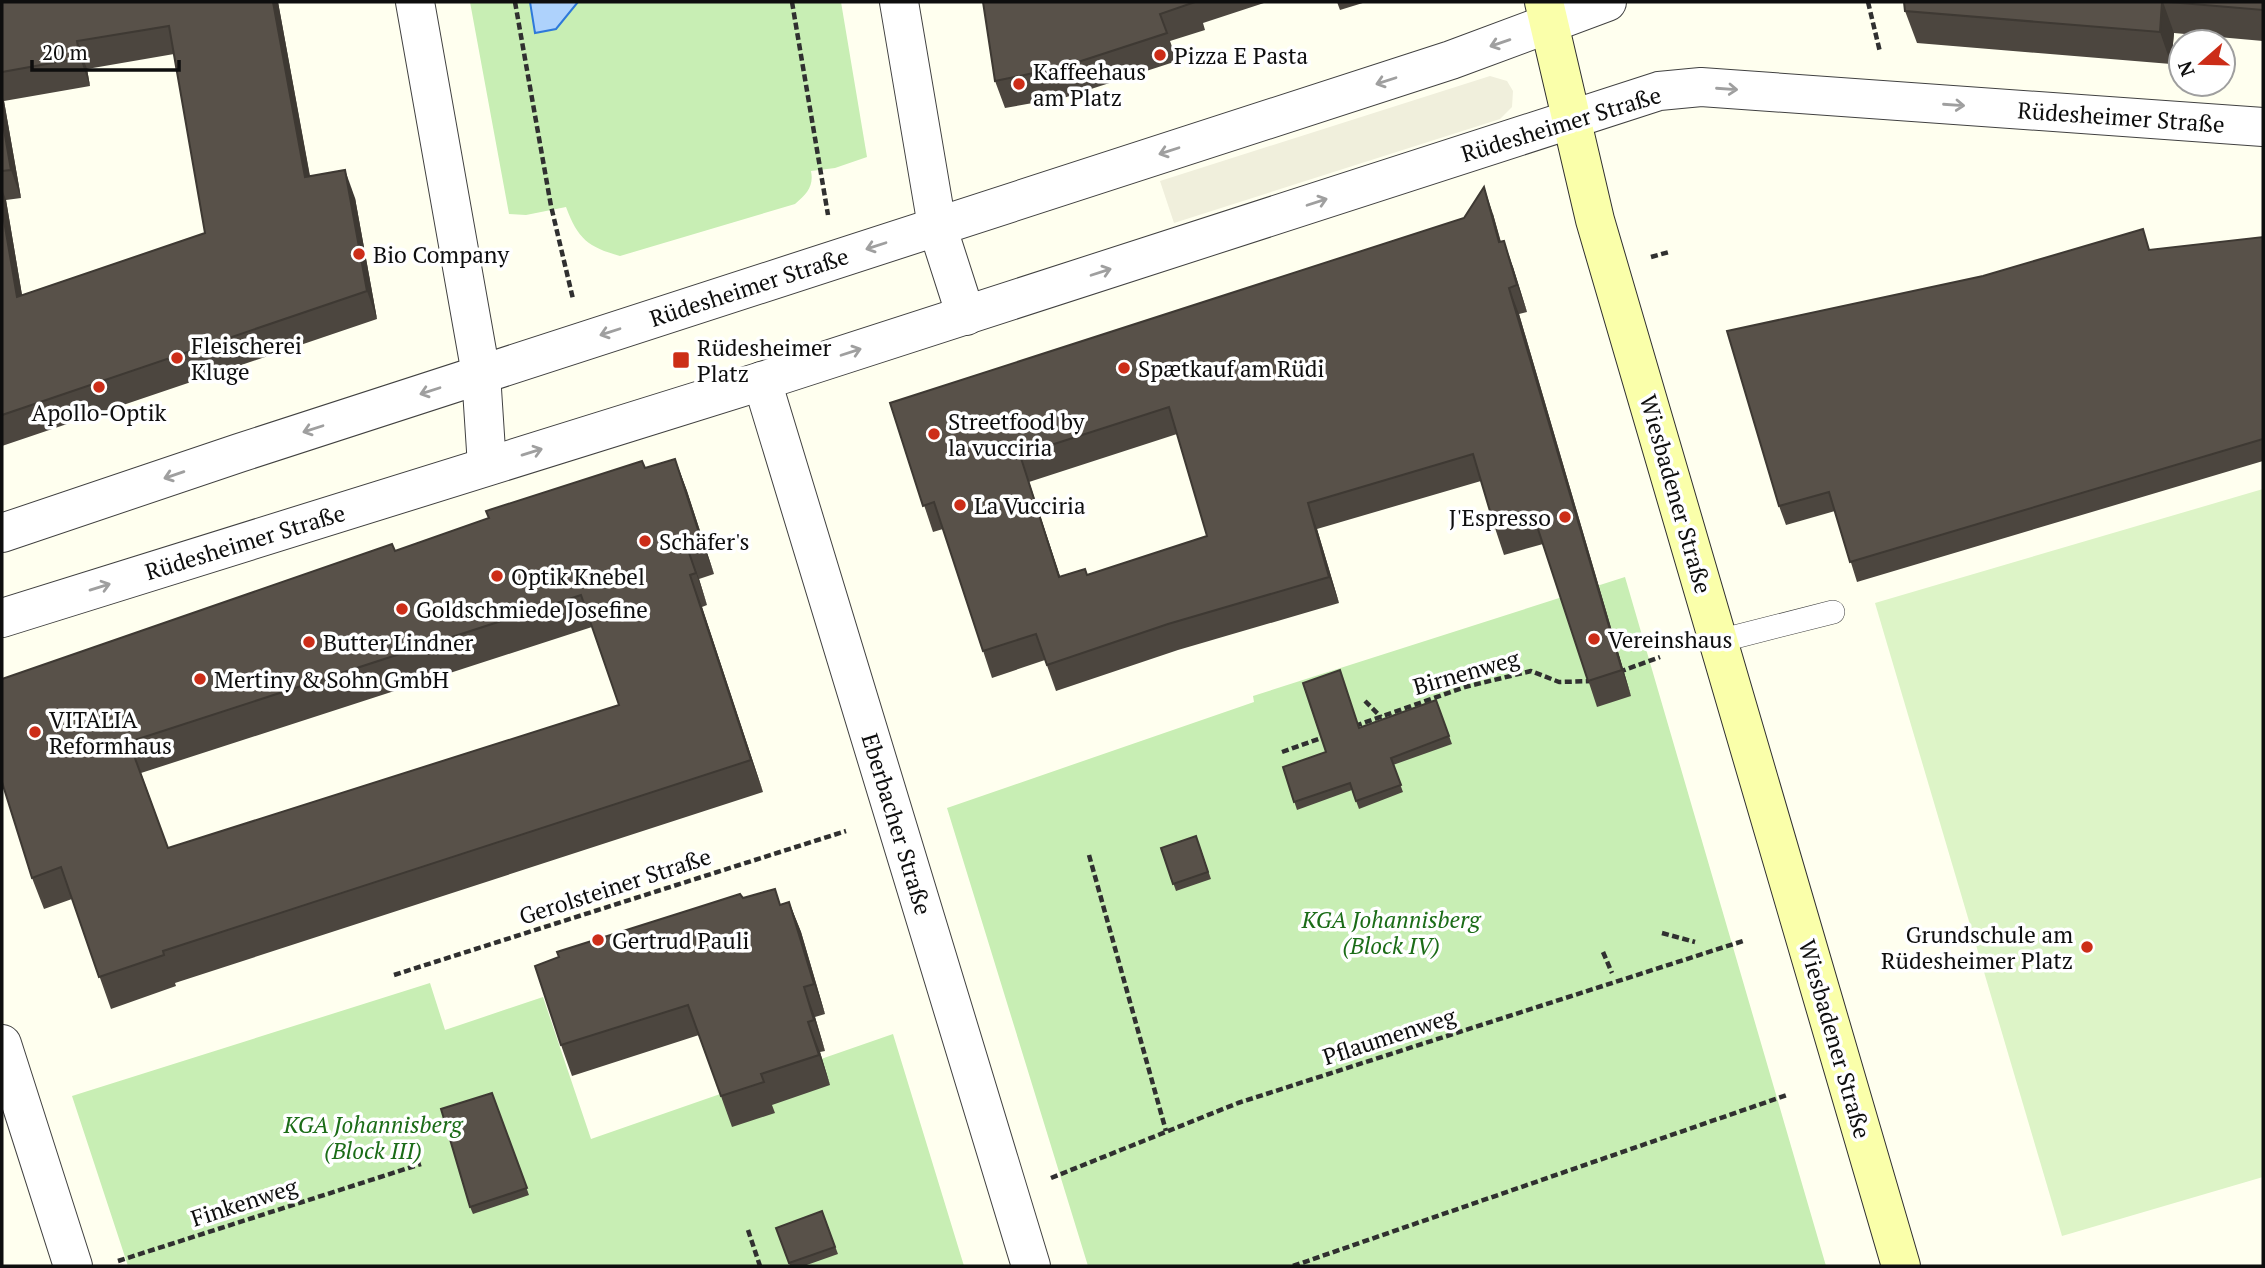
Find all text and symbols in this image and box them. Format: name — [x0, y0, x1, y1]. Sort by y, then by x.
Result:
scale bar — [32, 28, 178, 72]
north arrow — [2167, 28, 2237, 98]
text: 20 m — [42, 38, 88, 66]
one-way arrow — [1489, 38, 1511, 50]
place label: Pizza E Pasta — [1174, 40, 1309, 71]
marker: Pizza E Pasta — [1152, 47, 1168, 63]
place label: Kaffeehaus am Platz — [1033, 56, 1146, 113]
text: N — [2171, 57, 2200, 80]
one-way arrow — [1375, 75, 1397, 88]
marker: Kaffeehaus am Platz — [1011, 76, 1027, 92]
street label: Rüdesheimer Straße — [1457, 79, 1665, 169]
one-way arrow — [1716, 83, 1738, 96]
street label: Rüdesheimer Straße — [2016, 94, 2226, 140]
one-way arrow — [1943, 99, 1965, 112]
one-way arrow — [1159, 146, 1181, 158]
one-way arrow — [1306, 194, 1328, 207]
place label: Bio Company — [373, 239, 509, 270]
street label: Rüdesheimer Straße — [646, 240, 852, 334]
one-way arrow — [865, 240, 887, 253]
marker: Bio Company — [351, 246, 367, 262]
one-way arrow — [1089, 265, 1111, 277]
one-way arrow — [599, 327, 621, 340]
place label: Fleischerei Kluge — [191, 330, 302, 387]
place label: Rüdesheimer Platz — [697, 332, 832, 389]
one-way arrow — [839, 345, 861, 358]
marker: Fleischerei Kluge — [169, 350, 185, 366]
marker: Rüdesheimer Platz — [671, 350, 691, 370]
place label: Spætkauf am Rüdi — [1138, 353, 1325, 384]
marker: Spætkauf am Rüdi — [1116, 360, 1132, 376]
marker: Apollo-Optik — [91, 379, 107, 395]
one-way arrow — [419, 386, 441, 398]
street label: Wiesbadener Straße — [1633, 391, 1719, 597]
place label: Apollo-Optik — [32, 397, 167, 428]
place label: Streetfood by la vucciria — [948, 406, 1085, 463]
one-way arrow — [303, 423, 325, 436]
marker: Streetfood by la vucciria — [926, 426, 942, 442]
one-way arrow — [521, 445, 543, 458]
one-way arrow — [164, 470, 186, 482]
place label: La Vucciria — [974, 490, 1086, 521]
street label: Rüdesheimer Straße — [141, 497, 349, 587]
marker: La Vucciria — [952, 497, 968, 513]
place label: J'Espresso — [1449, 502, 1551, 533]
marker: J'Espresso — [1557, 509, 1573, 525]
place label: Schäfer's — [659, 526, 749, 557]
marker: Schäfer's — [637, 533, 653, 549]
place label: Optik Knebel — [511, 561, 645, 592]
marker: Optik Knebel — [489, 568, 505, 584]
one-way arrow — [89, 579, 111, 592]
place label: Goldschmiede Josefine — [416, 594, 648, 625]
marker: Goldschmiede Josefine — [394, 601, 410, 617]
place label: Vereinshaus — [1608, 624, 1732, 655]
place label: Butter Lindner — [323, 627, 474, 658]
marker: Vereinshaus — [1586, 631, 1602, 647]
marker: Butter Lindner — [301, 634, 317, 650]
street label: Birnenweg — [1409, 642, 1523, 702]
place label: Mertiny & Sohn GmbH — [214, 664, 449, 695]
marker: Mertiny & Sohn GmbH — [192, 671, 208, 687]
place label: VITALIA Reformhaus — [49, 704, 172, 761]
marker: VITALIA Reformhaus — [27, 724, 43, 740]
street label: Eberbacher Straße — [855, 729, 939, 919]
street label: Gerolsteiner Straße — [515, 840, 715, 932]
park label: KGA Johannisberg (Block IV) — [1301, 904, 1482, 961]
place label: Grundschule am Rüdesheimer Platz — [1881, 919, 2073, 976]
place label: Gertrud Pauli — [612, 925, 750, 956]
marker: Gertrud Pauli — [590, 932, 606, 948]
street label: Wiesbadener Straße — [1792, 936, 1878, 1142]
marker: Grundschule am Rüdesheimer Platz — [2079, 939, 2095, 955]
street label: Pflaumenweg — [1319, 1000, 1460, 1072]
park label: KGA Johannisberg (Block III) — [283, 1109, 464, 1166]
street label: Finkenweg — [187, 1170, 302, 1234]

